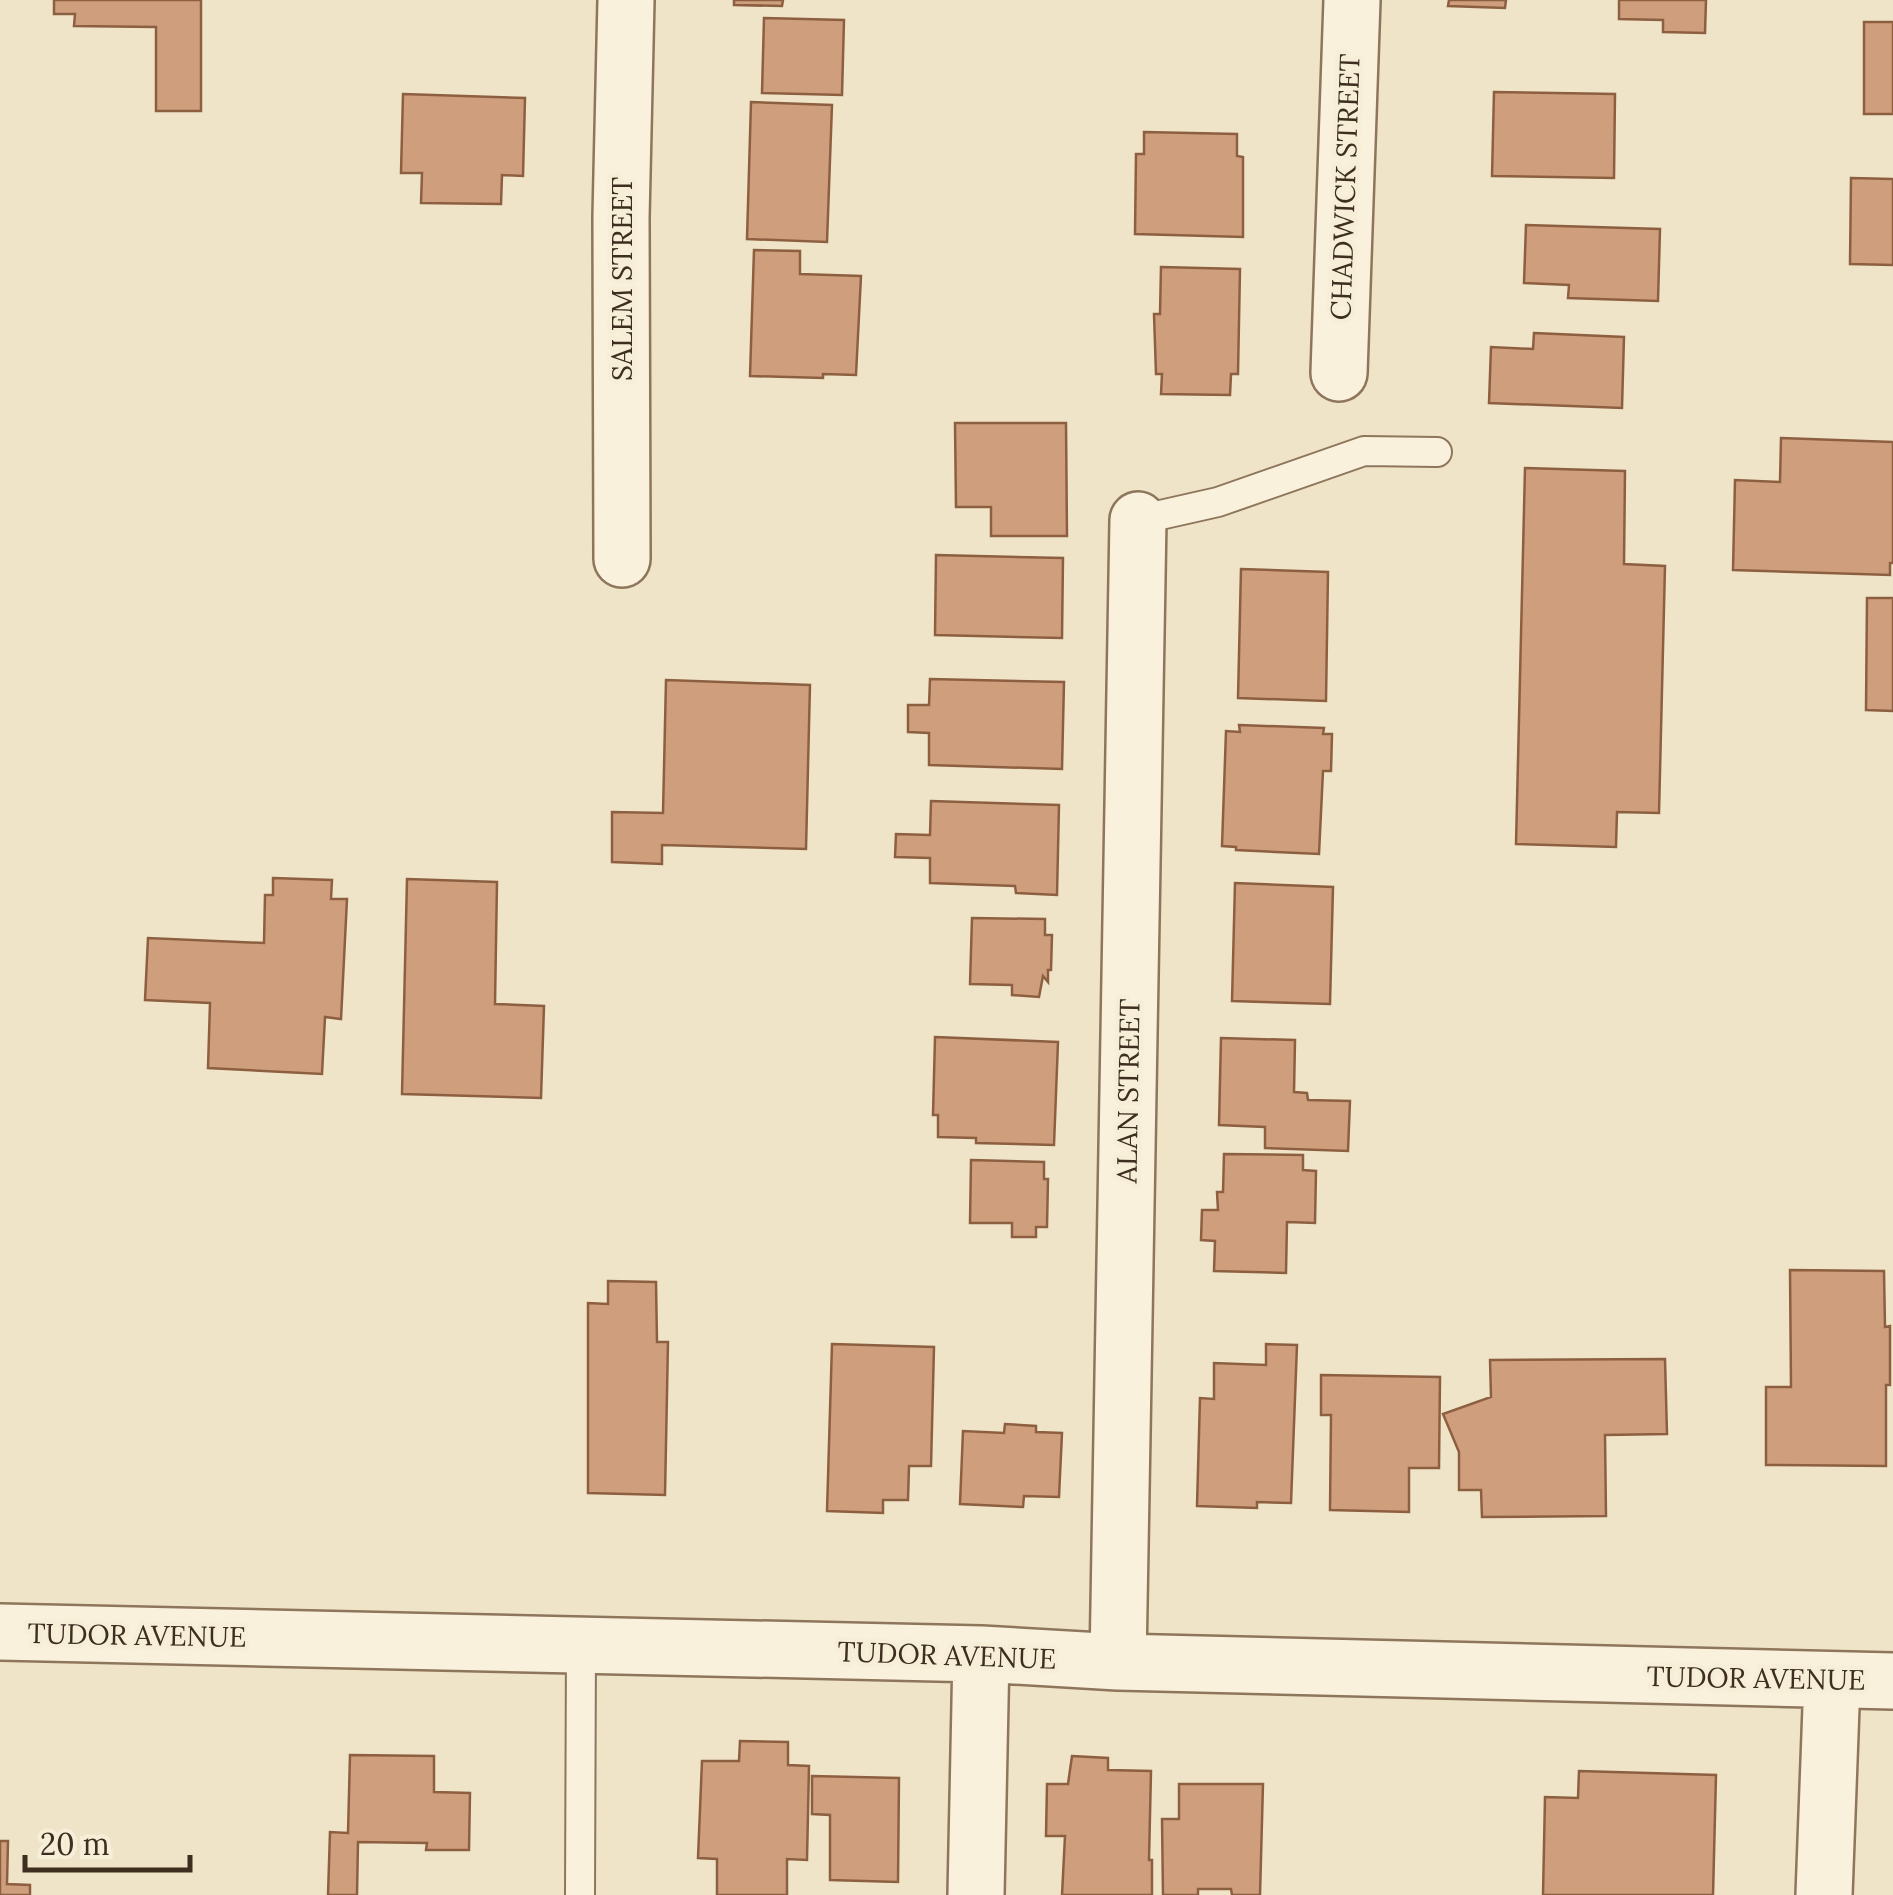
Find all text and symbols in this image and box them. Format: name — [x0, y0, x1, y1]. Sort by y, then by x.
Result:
street label: CHADWICK STREET — [1322, 53, 1368, 321]
street label: SALEM STREET — [604, 177, 640, 381]
street label: ALAN STREET — [1108, 998, 1148, 1185]
street label: TUDOR AVENUE — [27, 1615, 247, 1655]
street label: TUDOR AVENUE — [837, 1633, 1057, 1677]
street label: TUDOR AVENUE — [1646, 1658, 1866, 1698]
scale bar — [25, 1810, 190, 1872]
text: 20 m — [40, 1825, 109, 1863]

